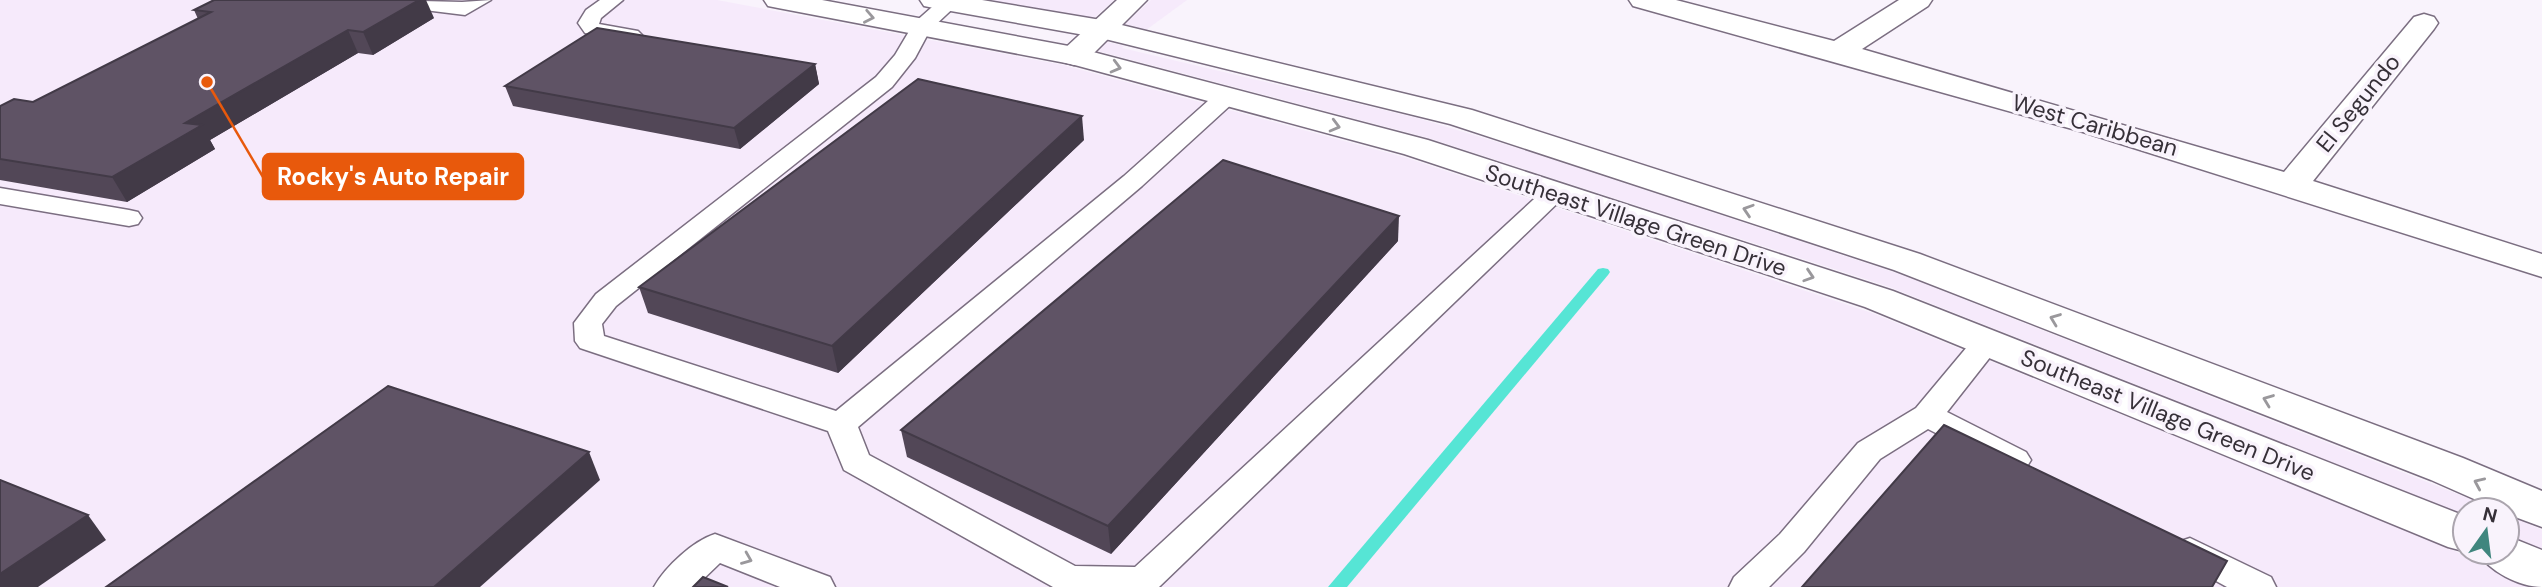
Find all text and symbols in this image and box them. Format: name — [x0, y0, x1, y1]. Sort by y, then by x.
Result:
one-way arrow — [863, 9, 875, 24]
street label: El Segundo — [2309, 48, 2407, 158]
one-way arrow — [1110, 59, 1122, 73]
street label: West Caribbean — [2009, 87, 2181, 163]
one-way arrow — [1329, 118, 1341, 132]
callout: Rocky's Auto Repair — [263, 154, 523, 199]
street label: Southeast Village Green Drive — [1482, 157, 1790, 283]
text: Rocky's Auto Repair — [277, 161, 509, 192]
one-way arrow — [1743, 204, 1755, 219]
one-way arrow — [1803, 268, 1815, 283]
one-way arrow — [2050, 313, 2062, 327]
street label: Southeast Village Green Drive — [2016, 342, 2320, 488]
one-way arrow — [2262, 395, 2274, 409]
one-way arrow — [2474, 477, 2487, 491]
north arrow — [2451, 496, 2521, 566]
text: N — [2480, 501, 2500, 529]
one-way arrow — [739, 551, 752, 565]

